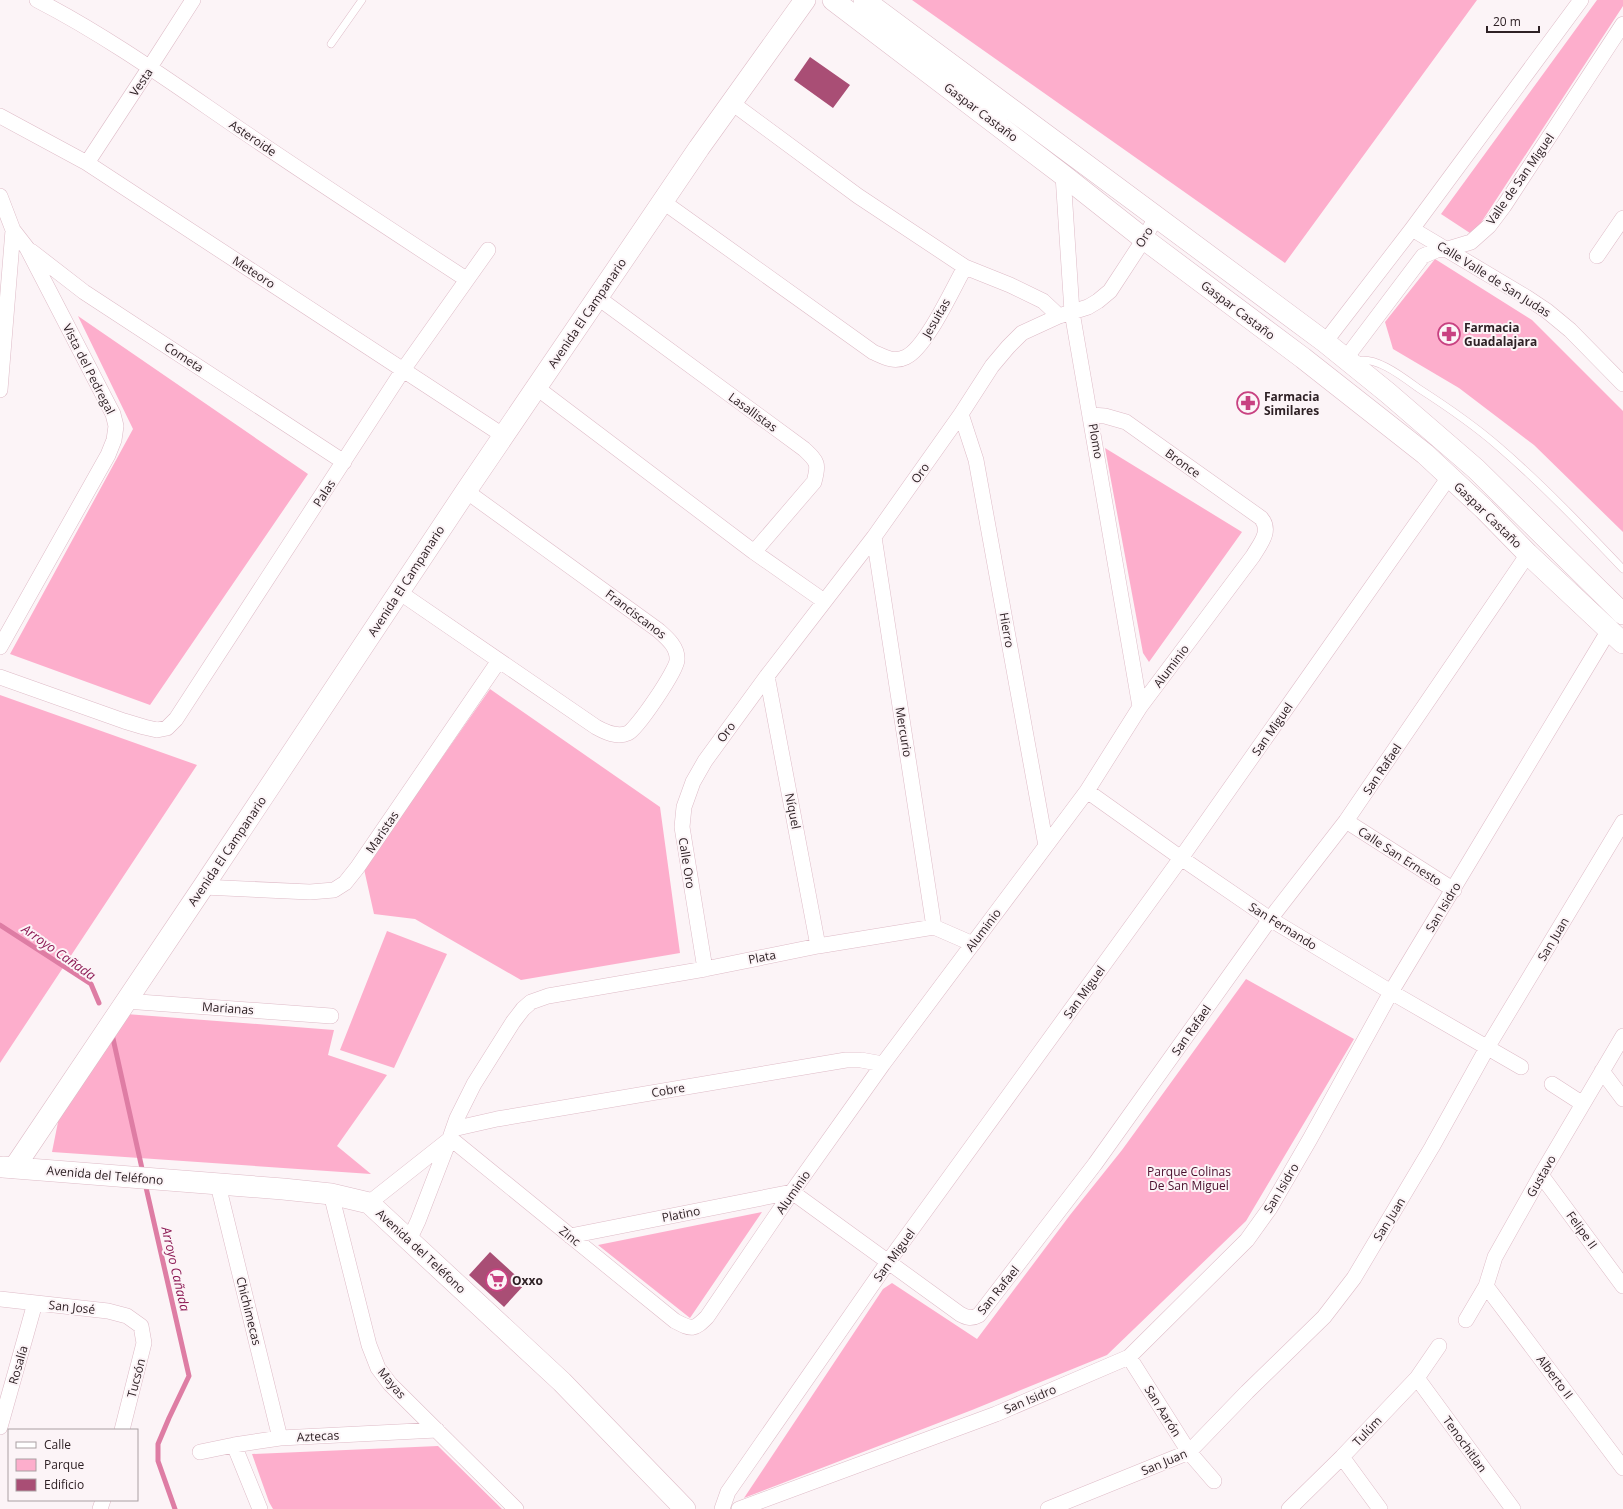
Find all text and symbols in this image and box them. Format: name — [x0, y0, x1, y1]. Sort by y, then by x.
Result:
scale bar — [1487, 8, 1539, 34]
text: 20 m — [1493, 13, 1521, 30]
street label: Vesta — [125, 65, 157, 99]
street label: Gaspar Castaño — [940, 79, 1022, 145]
street label: Asteroide — [226, 116, 280, 160]
street label: Valle de San Miguel — [1482, 130, 1558, 228]
street label: Oro — [1131, 223, 1157, 251]
street label: Calle Valle de San Judas — [1434, 237, 1554, 321]
street label: Meteoro — [229, 252, 279, 292]
street label: Avenida El Campanario — [544, 255, 630, 371]
street label: Gaspar Castaño — [1197, 277, 1279, 343]
street label: Jesuitas — [917, 295, 954, 342]
place label: Farmacia Guadalajara — [1464, 319, 1537, 350]
street label: Vista del Pedregal — [59, 321, 119, 417]
pharmacy icon: Farmacia Guadalajara — [1436, 321, 1462, 347]
street label: Cometa — [161, 338, 207, 376]
street label: Lasallistas — [725, 388, 781, 436]
place label: Farmacia Similares — [1264, 388, 1319, 419]
pharmacy icon: Farmacia Similares — [1235, 390, 1261, 416]
street label: Plomo — [1085, 422, 1107, 460]
street label: Bronce — [1162, 444, 1204, 482]
street label: Oro — [907, 459, 933, 487]
street label: Palas — [309, 476, 339, 510]
street label: Gaspar Castaño — [1450, 478, 1526, 552]
street label: Avenida El Campanario — [364, 522, 448, 640]
street label: Franciscanos — [602, 585, 670, 643]
street label: Hierro — [996, 611, 1018, 649]
street label: Aluminio — [1149, 641, 1193, 691]
street label: San Miguel — [1247, 699, 1297, 759]
street label: Mercurio — [892, 706, 916, 758]
street label: Oro — [713, 718, 739, 746]
street label: San Rafael — [1359, 740, 1405, 798]
street label: Níquel — [781, 791, 805, 831]
street label: Avenida El Campanario — [184, 793, 270, 909]
street label: Maristas — [362, 807, 403, 857]
street label: Calle San Ernesto — [1355, 823, 1445, 889]
street label: Calle Oro — [675, 836, 699, 890]
street label: San Isidro — [1421, 879, 1465, 935]
street label: San Fernando — [1246, 898, 1320, 954]
street label: Aluminio — [961, 905, 1005, 955]
street label: San Juan — [1533, 914, 1573, 964]
water label: Arroyo Cañada — [18, 919, 100, 984]
street label: Plata — [747, 946, 777, 968]
street label: San Miguel — [1059, 962, 1109, 1022]
street label: Marianas — [202, 998, 255, 1018]
street label: San Rafael — [1167, 1001, 1215, 1059]
street label: Cobre — [650, 1079, 686, 1101]
street label: Gustavo — [1522, 1152, 1560, 1200]
street label: San Isidro — [1259, 1160, 1303, 1216]
street label: Avenida del Teléfono — [46, 1161, 164, 1189]
park label: Parque Colinas De San Miguel — [1147, 1163, 1231, 1194]
street label: Aluminio — [772, 1167, 814, 1217]
street label: San Juan — [1369, 1194, 1409, 1244]
street label: Platino — [660, 1202, 702, 1226]
street label: Avenida del Teléfono — [372, 1205, 470, 1297]
street label: Felipe II — [1563, 1208, 1601, 1252]
street label: Zinc — [556, 1222, 584, 1250]
water label: Arroyo Cañada — [157, 1224, 195, 1314]
street label: San Miguel — [869, 1225, 919, 1285]
street label: San Rafael — [973, 1262, 1023, 1318]
supermarket icon: Oxxo — [484, 1267, 510, 1293]
place label: Oxxo — [512, 1272, 543, 1289]
street label: Chichimecas — [232, 1275, 266, 1347]
street label: San José — [48, 1296, 96, 1318]
street label: Rosalía — [4, 1344, 32, 1386]
street label: Alberto II — [1533, 1352, 1577, 1402]
street label: Tucsón — [123, 1356, 149, 1400]
street label: Mayas — [374, 1364, 410, 1402]
street label: San Isidro — [1001, 1380, 1059, 1418]
street label: San Aarón — [1141, 1382, 1185, 1440]
street label: Tulúm — [1349, 1412, 1385, 1450]
street label: Tenochitlan — [1439, 1413, 1491, 1475]
street label: Aztecas — [296, 1426, 340, 1446]
legend — [8, 1429, 138, 1501]
text: Calle — [44, 1436, 71, 1453]
street label: San Juan — [1138, 1445, 1190, 1479]
text: Parque — [44, 1456, 84, 1473]
text: Edificio — [44, 1476, 84, 1493]

